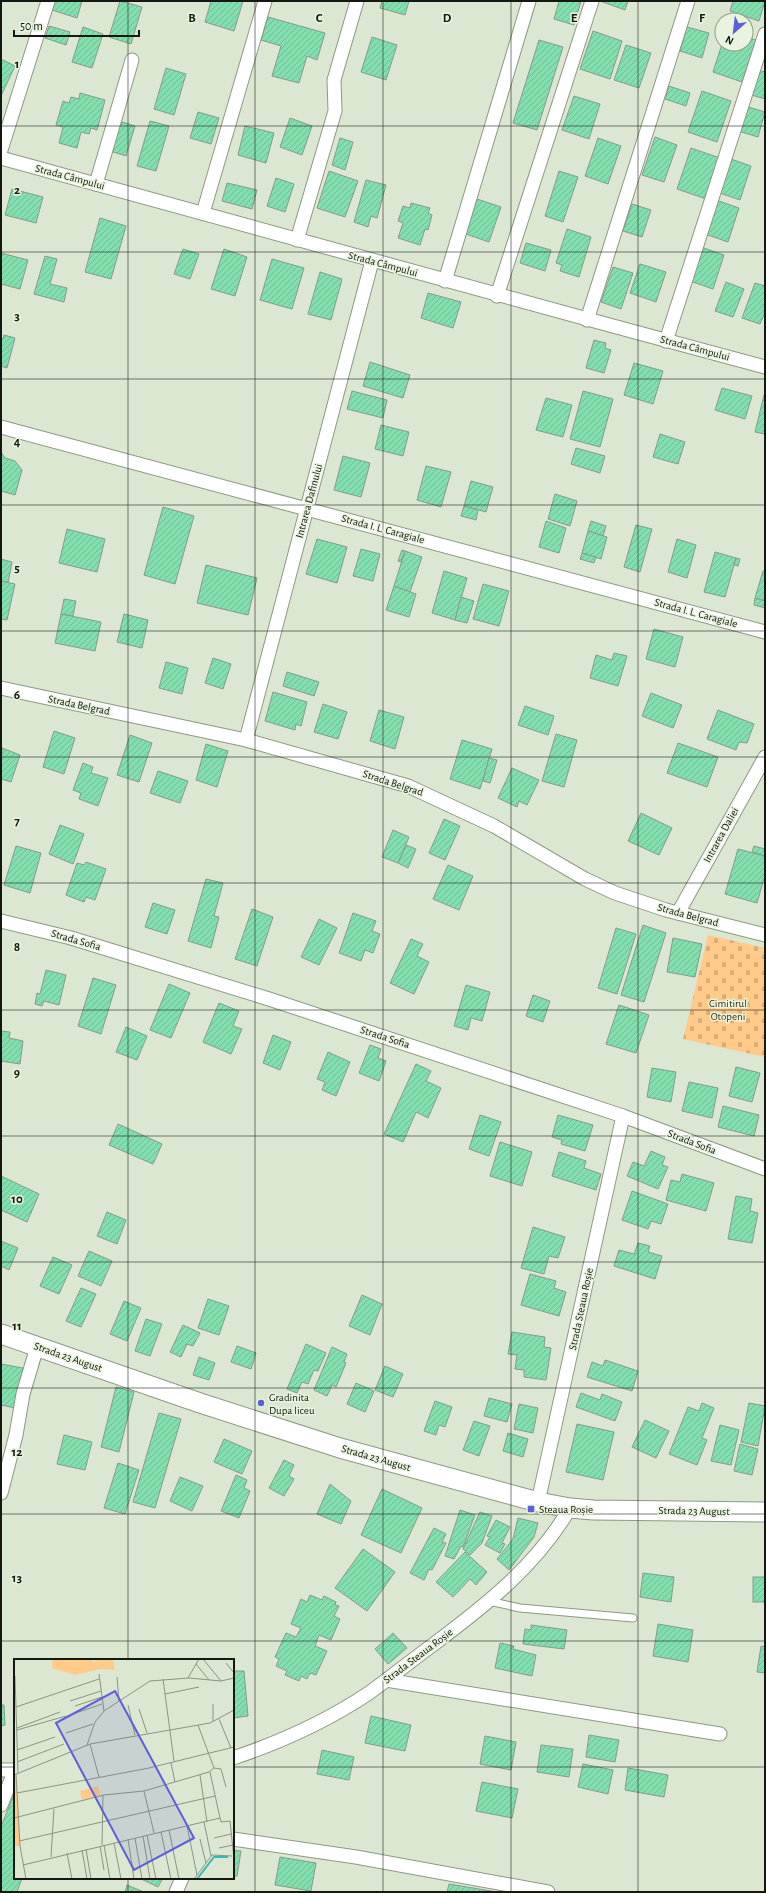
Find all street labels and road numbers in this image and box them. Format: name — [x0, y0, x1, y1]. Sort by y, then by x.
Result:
street label: Strada Câmpului — [34, 162, 106, 192]
street label: Strada Câmpului — [347, 249, 419, 279]
street label: Strada Câmpului — [659, 333, 731, 363]
street label: Intrarea Dafinului — [294, 463, 324, 539]
street label: Strada I. L. Caragiale — [340, 513, 426, 545]
street label: Strada I. L. Caragiale — [653, 597, 739, 629]
street label: Strada Belgrad — [47, 693, 111, 717]
street label: Strada Belgrad — [361, 768, 425, 798]
street label: Intrarea Daliei — [701, 806, 741, 864]
street label: Strada Belgrad — [656, 902, 720, 929]
street label: Strada Sofia — [50, 928, 102, 952]
street label: Strada Sofia — [359, 1024, 411, 1050]
street label: Strada Sofia — [666, 1128, 718, 1156]
street label: Strada Steaua Roșie — [567, 1267, 596, 1351]
street label: Strada 23 August — [32, 1340, 104, 1374]
street label: Strada 23 August — [340, 1443, 412, 1473]
street label: Strada 23 August — [658, 1505, 730, 1517]
street label: Strada Steaua Roșie — [381, 1626, 455, 1686]

